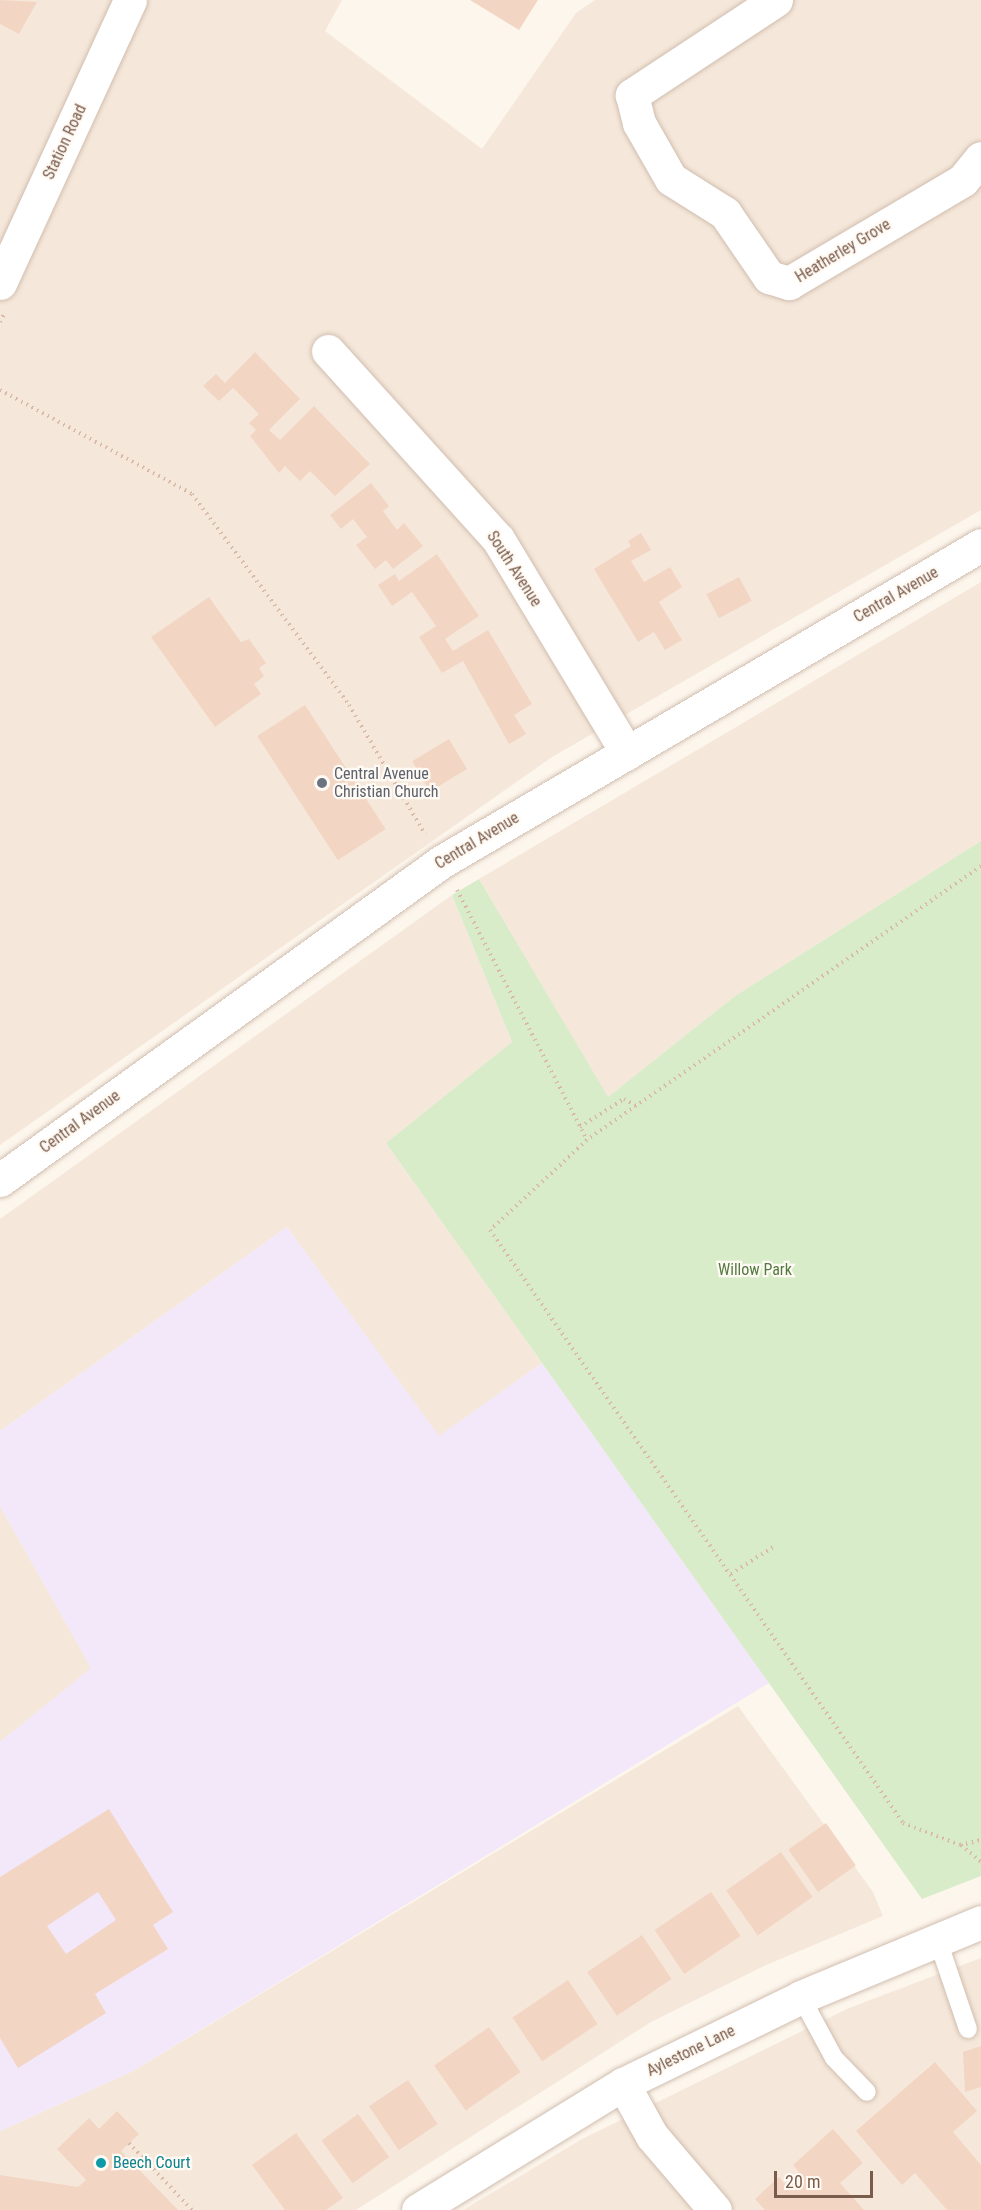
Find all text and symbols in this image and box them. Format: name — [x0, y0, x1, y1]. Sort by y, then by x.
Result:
street label: Station Road — [39, 101, 91, 183]
street label: Heatherley Grove — [792, 215, 894, 287]
street label: South Avenue — [482, 528, 546, 610]
street label: Central Avenue — [850, 563, 942, 627]
place label: Central Avenue Christian Church — [334, 764, 439, 802]
marker: Central Avenue Christian Church — [315, 776, 329, 790]
street label: Central Avenue — [431, 808, 523, 874]
street label: Central Avenue — [36, 1086, 124, 1158]
park label: Willow Park — [718, 1260, 792, 1280]
street label: Aylestone Lane — [644, 2021, 738, 2081]
place label: Beech Court — [113, 2153, 190, 2173]
marker: Beech Court — [94, 2156, 108, 2170]
scale bar — [777, 2159, 876, 2197]
text: 20 m — [785, 2171, 820, 2192]

